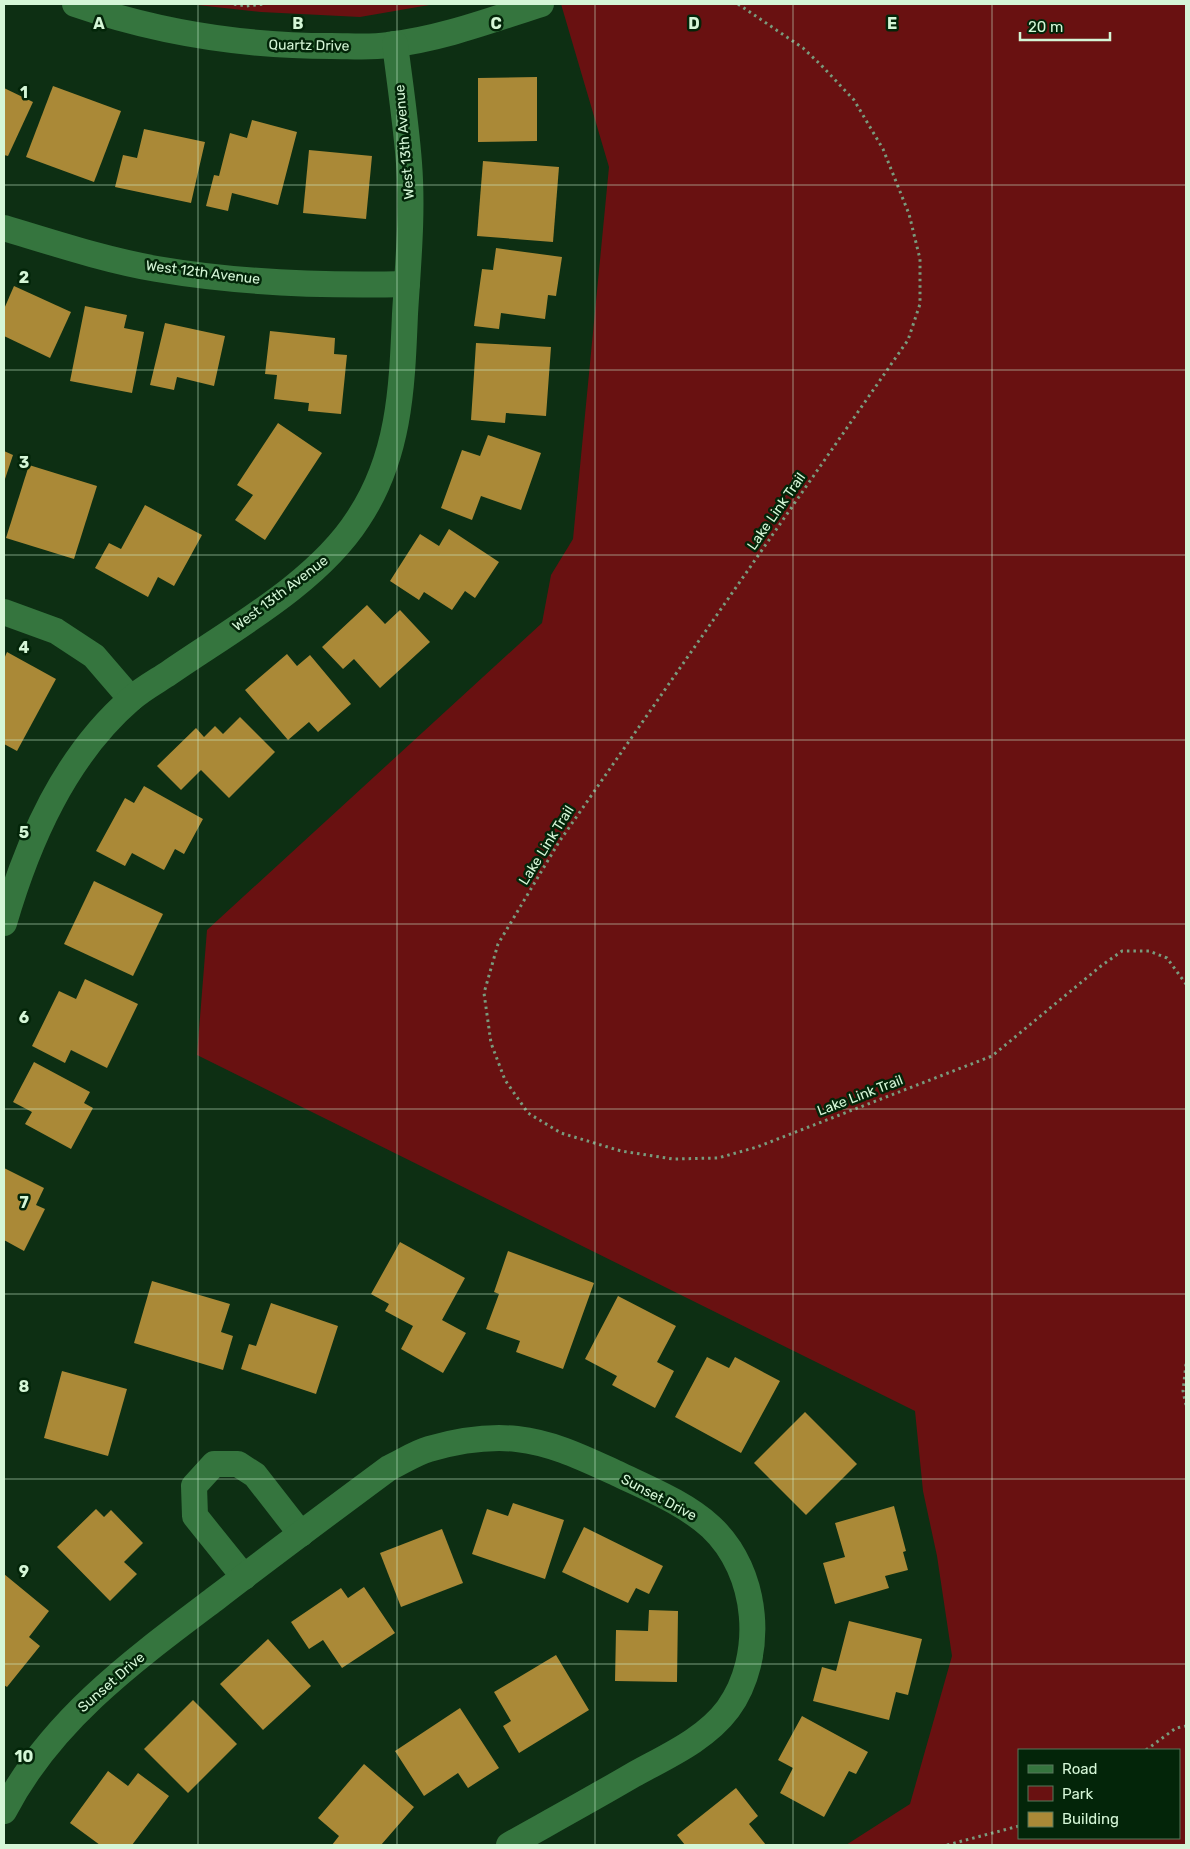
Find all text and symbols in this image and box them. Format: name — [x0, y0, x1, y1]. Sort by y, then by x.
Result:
scale bar — [1020, 10, 1110, 42]
text: A — [93, 14, 105, 33]
text: B — [292, 14, 304, 33]
text: C — [490, 14, 502, 33]
text: D — [688, 14, 700, 33]
text: E — [887, 14, 897, 33]
text: 20 m — [1028, 18, 1063, 36]
street label: Quartz Drive — [269, 36, 350, 55]
text: 1 — [20, 83, 28, 102]
street label: West 13th Avenue — [391, 84, 418, 200]
street label: West 12th Avenue — [145, 257, 261, 288]
text: 2 — [19, 268, 29, 287]
text: 3 — [19, 453, 29, 472]
street label: Lake Link Trail — [744, 469, 809, 553]
street label: West 13th Avenue — [229, 552, 332, 635]
text: 4 — [19, 638, 30, 657]
street label: Lake Link Trail — [515, 802, 578, 888]
text: 5 — [19, 823, 29, 842]
text: 6 — [19, 1008, 29, 1027]
street label: Lake Link Trail — [815, 1071, 905, 1120]
text: 7 — [19, 1193, 29, 1212]
text: 8 — [19, 1377, 30, 1396]
street label: Sunset Drive — [618, 1470, 700, 1525]
text: 9 — [19, 1562, 29, 1581]
street label: Sunset Drive — [74, 1649, 148, 1716]
text: 10 — [15, 1747, 34, 1766]
legend — [1018, 1749, 1180, 1839]
text: Road — [1062, 1760, 1098, 1778]
text: Park — [1062, 1785, 1093, 1803]
text: Building — [1062, 1810, 1119, 1828]

